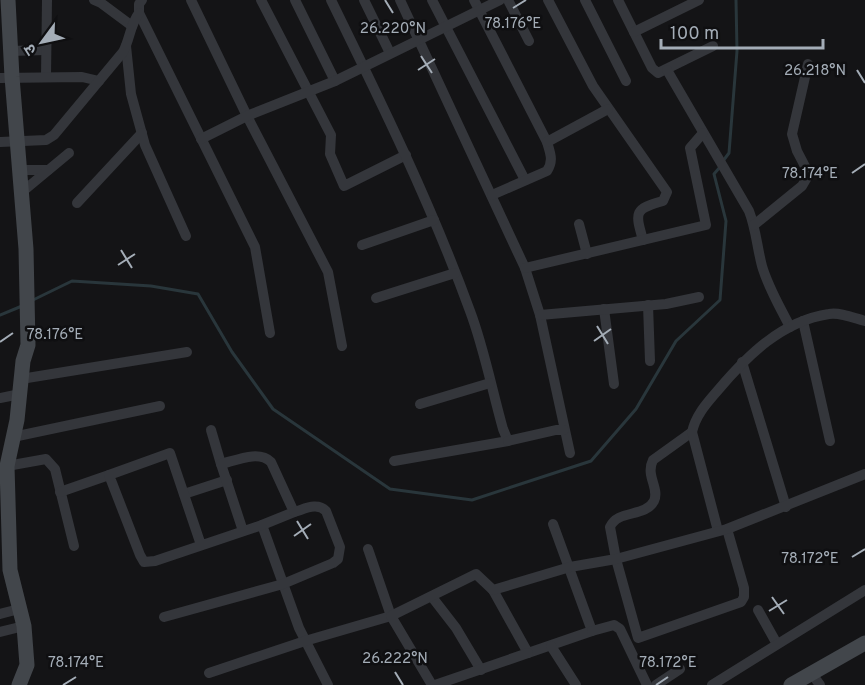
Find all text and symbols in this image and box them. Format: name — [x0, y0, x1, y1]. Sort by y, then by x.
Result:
north arrow — [12, 12, 72, 72]
scale bar — [661, 12, 823, 50]
text: 78.176°E — [485, 15, 541, 34]
text: 26.220°N — [360, 20, 426, 39]
text: 100 m — [670, 23, 719, 46]
text: उ — [20, 39, 42, 58]
text: 26.218°N — [784, 62, 846, 81]
text: 78.174°E — [782, 165, 838, 184]
text: 78.176°E — [27, 326, 83, 345]
text: 78.172°E — [781, 550, 839, 569]
text: 26.222°N — [362, 650, 428, 669]
text: 78.174°E — [48, 654, 104, 673]
text: 78.172°E — [639, 654, 697, 673]

